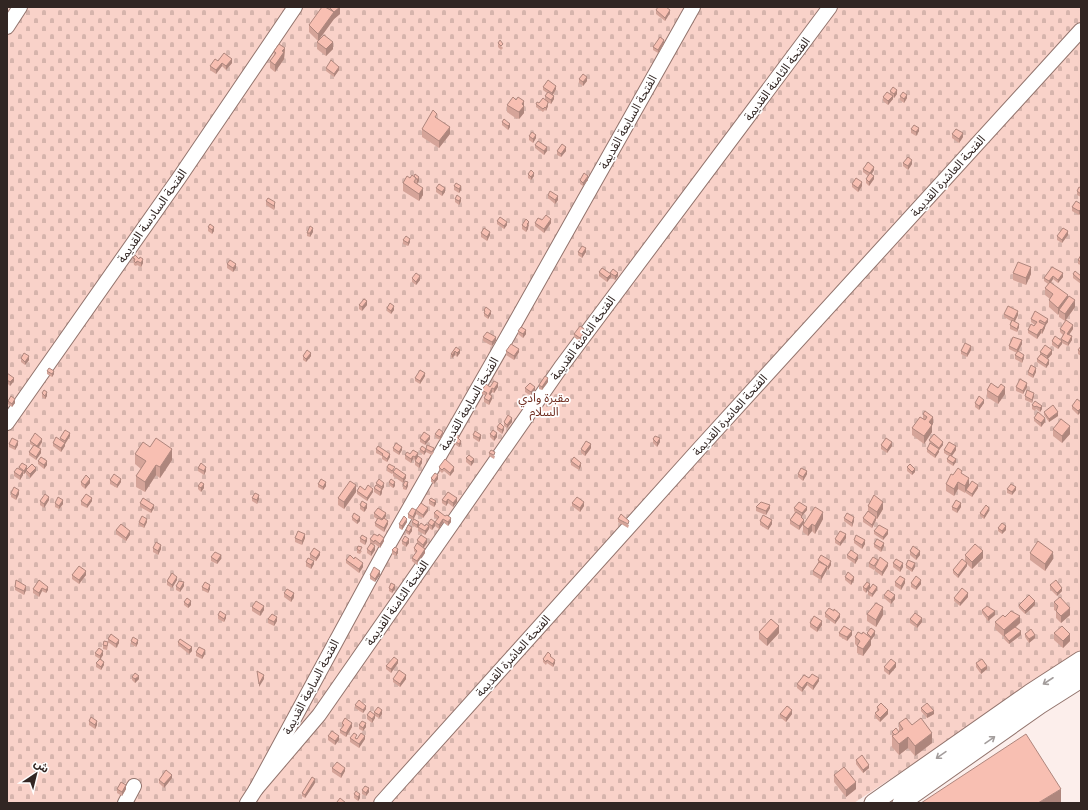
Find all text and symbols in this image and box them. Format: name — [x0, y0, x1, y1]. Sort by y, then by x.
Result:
street label: الفتحة الثامنة القديمة — [740, 34, 813, 123]
street label: الفتحة السابعة القديمة — [595, 72, 660, 172]
street label: الفتحة العاشرة القديمة — [907, 132, 988, 220]
street label: الفتحة السادسة القديمة — [114, 166, 190, 266]
street label: الفتحة الثامنة القديمة — [547, 292, 618, 383]
street label: الفتحة السابعة القديمة — [436, 354, 502, 453]
street label: الفتحة العاشرة القديمة — [689, 371, 770, 459]
park label: مقبرة وادي السلام — [518, 390, 570, 421]
street label: الفتحة الثامنة القديمة — [362, 557, 432, 648]
street label: الفتحة العاشرة القديمة — [472, 612, 553, 700]
street label: الفتحة السابعة القديمة — [279, 637, 342, 737]
one-way arrow — [1042, 678, 1054, 686]
one-way arrow — [985, 736, 996, 744]
one-way arrow — [936, 751, 947, 759]
north arrow — [16, 754, 56, 794]
text: ش — [32, 756, 52, 776]

